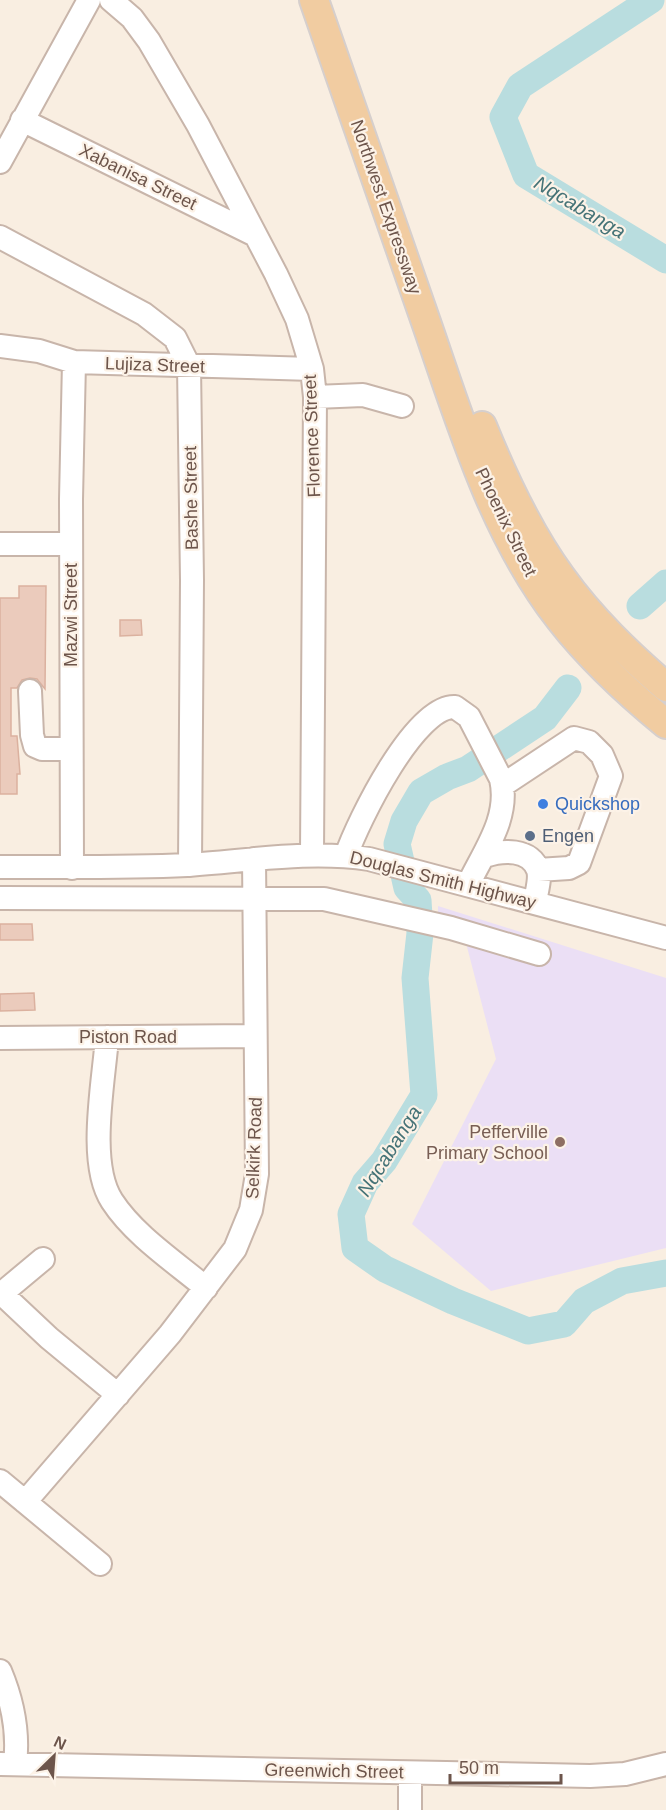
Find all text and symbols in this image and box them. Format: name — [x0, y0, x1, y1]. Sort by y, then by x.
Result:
street label: Northwest Expressway — [347, 117, 425, 297]
street label: Xabanisa Street — [76, 140, 200, 214]
water label: Nqcabanga — [530, 171, 630, 243]
street label: Lujiza Street — [105, 353, 205, 377]
street label: Florence Street — [300, 374, 324, 498]
street label: Bashe Street — [180, 446, 202, 550]
street label: Phoenix Street — [471, 465, 541, 579]
street label: Mazwi Street — [61, 563, 81, 667]
place label: Quickshop — [555, 794, 640, 814]
marker: Quickshop — [536, 797, 550, 811]
place label: Engen — [542, 826, 594, 846]
marker: Engen — [523, 829, 537, 843]
street label: Douglas Smith Highway — [348, 847, 538, 913]
street label: Piston Road — [79, 1027, 177, 1047]
street label: Selkirk Road — [242, 1097, 266, 1199]
water label: Nqcabanga — [353, 1102, 425, 1200]
place label: Pefferville Primary School — [426, 1122, 548, 1163]
marker: Pefferville Primary School — [553, 1135, 567, 1149]
north arrow — [24, 1726, 84, 1786]
text: N — [51, 1733, 69, 1753]
scale bar — [450, 1747, 561, 1785]
text: 50 m — [459, 1758, 499, 1778]
street label: Greenwich Street — [264, 1760, 404, 1782]

